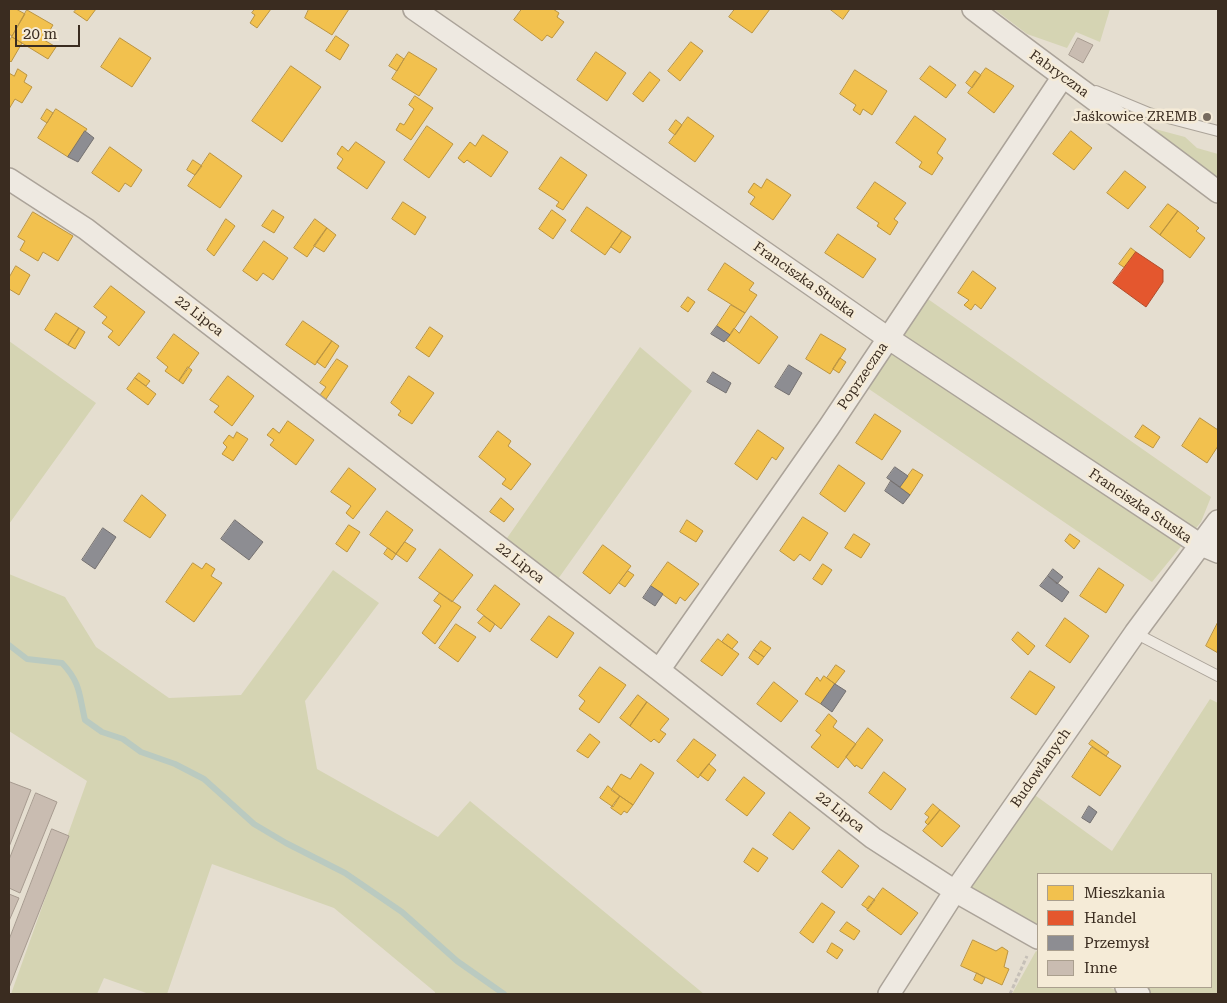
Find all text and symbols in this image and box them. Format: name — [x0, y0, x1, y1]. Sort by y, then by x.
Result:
scale bar — [18, 15, 82, 47]
text: 20 m — [23, 25, 57, 43]
street label: Fabryczna — [1026, 47, 1092, 101]
place label: Jaśkowice ZREMB — [1073, 109, 1197, 125]
marker: Jaśkowice ZREMB — [1201, 111, 1213, 123]
street label: Franciszka Stuska — [750, 239, 858, 321]
street label: 22 Lipca — [171, 292, 227, 340]
street label: Poprzeczna — [834, 339, 892, 413]
street label: Franciszka Stuska — [1085, 465, 1195, 547]
street label: 22 Lipca — [492, 539, 548, 587]
street label: Budowlanych — [1008, 725, 1074, 811]
street label: 22 Lipca — [812, 788, 868, 836]
legend — [1037, 873, 1212, 988]
text: Mieszkania — [1084, 884, 1165, 902]
text: Handel — [1084, 909, 1137, 927]
text: Przemysł — [1084, 934, 1149, 952]
text: Inne — [1084, 959, 1117, 977]

